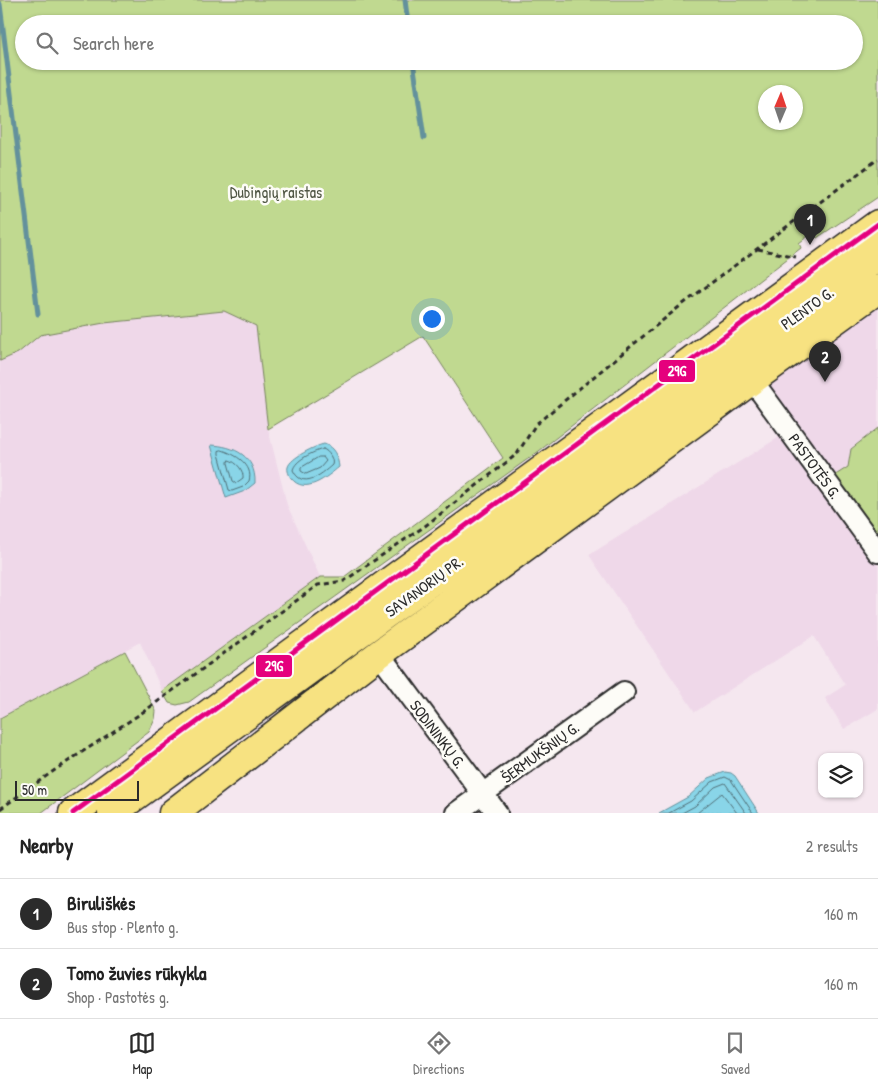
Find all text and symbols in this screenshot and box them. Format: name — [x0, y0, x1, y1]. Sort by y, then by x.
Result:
search box — [15, 15, 863, 70]
icon: search — [33, 29, 61, 57]
text: Search here — [73, 30, 154, 56]
north arrow — [758, 85, 803, 130]
park label: Dubingių raistas — [230, 181, 322, 203]
pin: 1 — [794, 204, 826, 245]
street label: PLENTO G. — [776, 281, 838, 335]
your location — [419, 306, 445, 332]
pin: 2 — [809, 341, 841, 382]
line badge: 29G — [658, 359, 696, 383]
text: 29G — [668, 361, 686, 380]
street label: PASTOTĖS G. — [784, 429, 846, 503]
street label: SAVANORIŲ PR. — [381, 550, 467, 622]
line badge: 29G — [255, 654, 293, 678]
text: 29G — [265, 656, 283, 675]
street label: SODININKŲ G. — [405, 695, 471, 773]
street label: ŠERMUKŠNIŲ G. — [496, 716, 584, 788]
map controls — [818, 753, 863, 798]
button: layers — [818, 753, 863, 798]
scale bar — [15, 778, 139, 801]
text: 50 m — [22, 780, 47, 799]
text: Nearby — [20, 831, 73, 860]
text: 2 results — [806, 835, 858, 857]
text: Biruliškės — [67, 890, 135, 916]
text: 1 — [33, 903, 39, 925]
text: 160 m — [824, 903, 858, 925]
text: Bus stop · Plento g. — [67, 916, 179, 938]
text: Tomo žuvies rūkykla — [67, 960, 207, 986]
text: 2 — [32, 973, 40, 995]
text: 160 m — [824, 973, 858, 995]
text: Shop · Pastotės g. — [67, 986, 169, 1008]
tab: Map — [128, 1029, 156, 1078]
tab: Directions — [413, 1029, 464, 1078]
tab: Saved — [721, 1029, 750, 1078]

